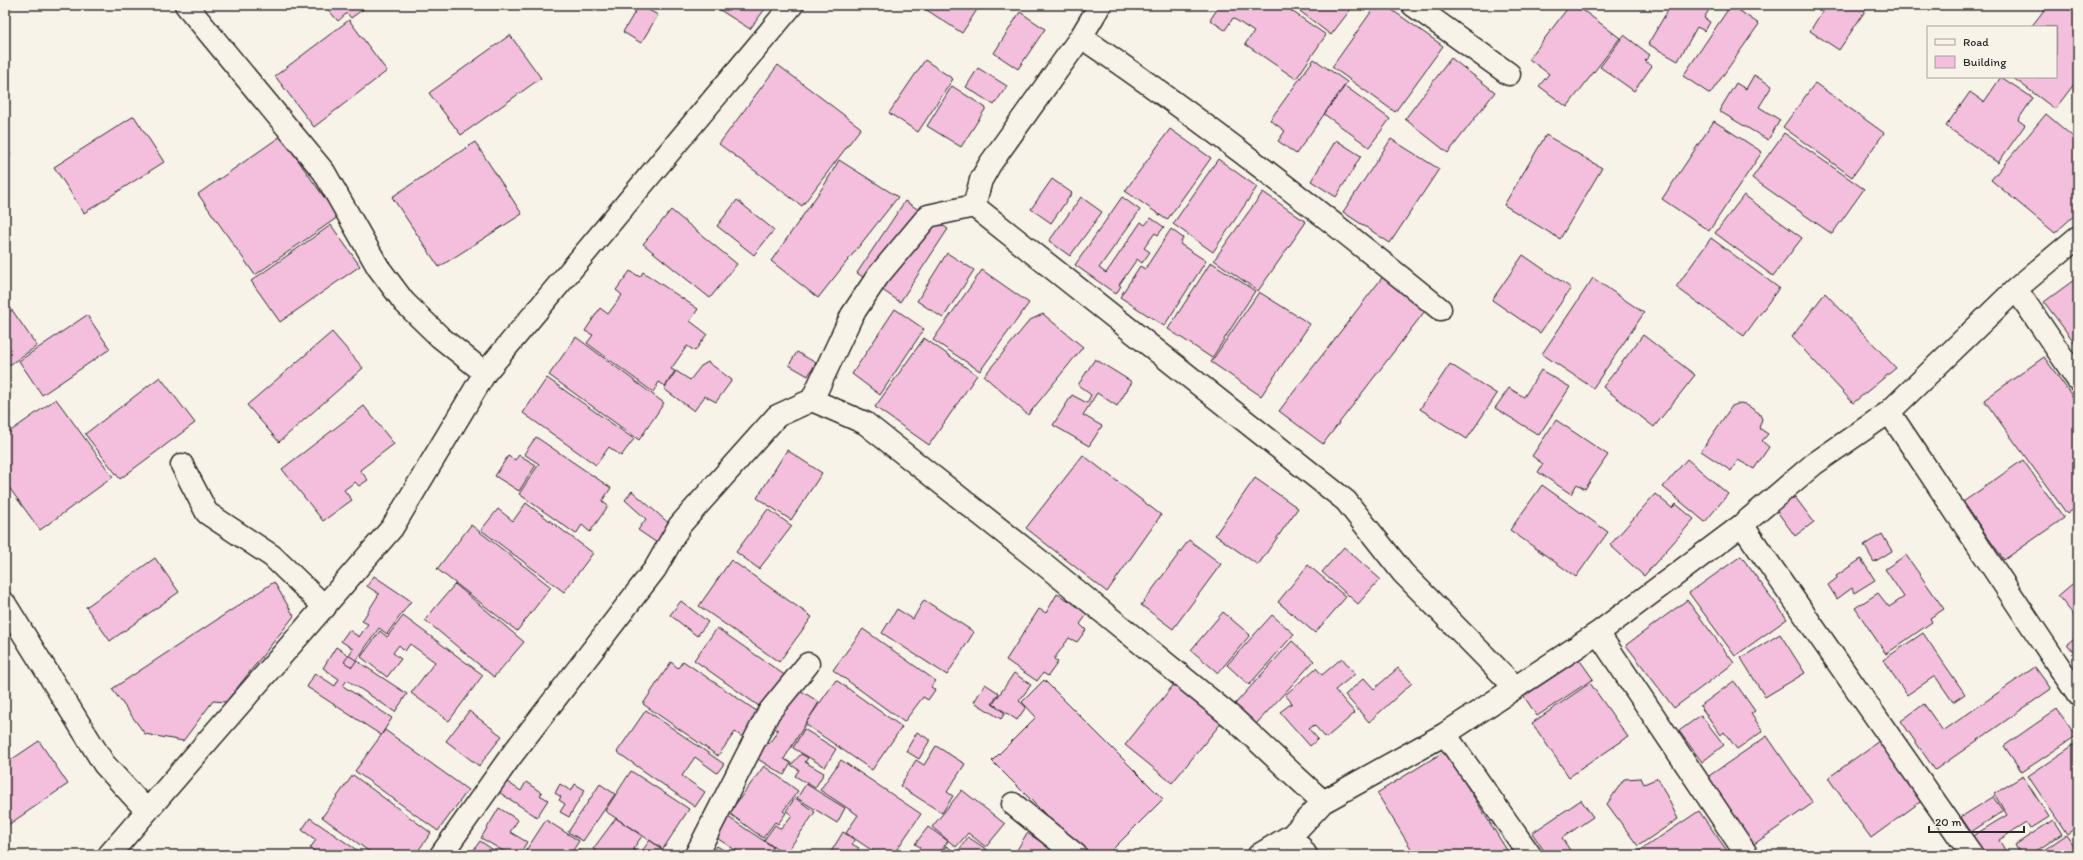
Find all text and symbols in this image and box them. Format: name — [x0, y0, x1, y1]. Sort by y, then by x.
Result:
legend — [1927, 26, 2057, 78]
text: Road — [1963, 35, 1989, 49]
text: Building — [1963, 55, 2007, 69]
scale bar — [1929, 808, 2024, 834]
text: 20 m — [1935, 815, 1962, 829]

